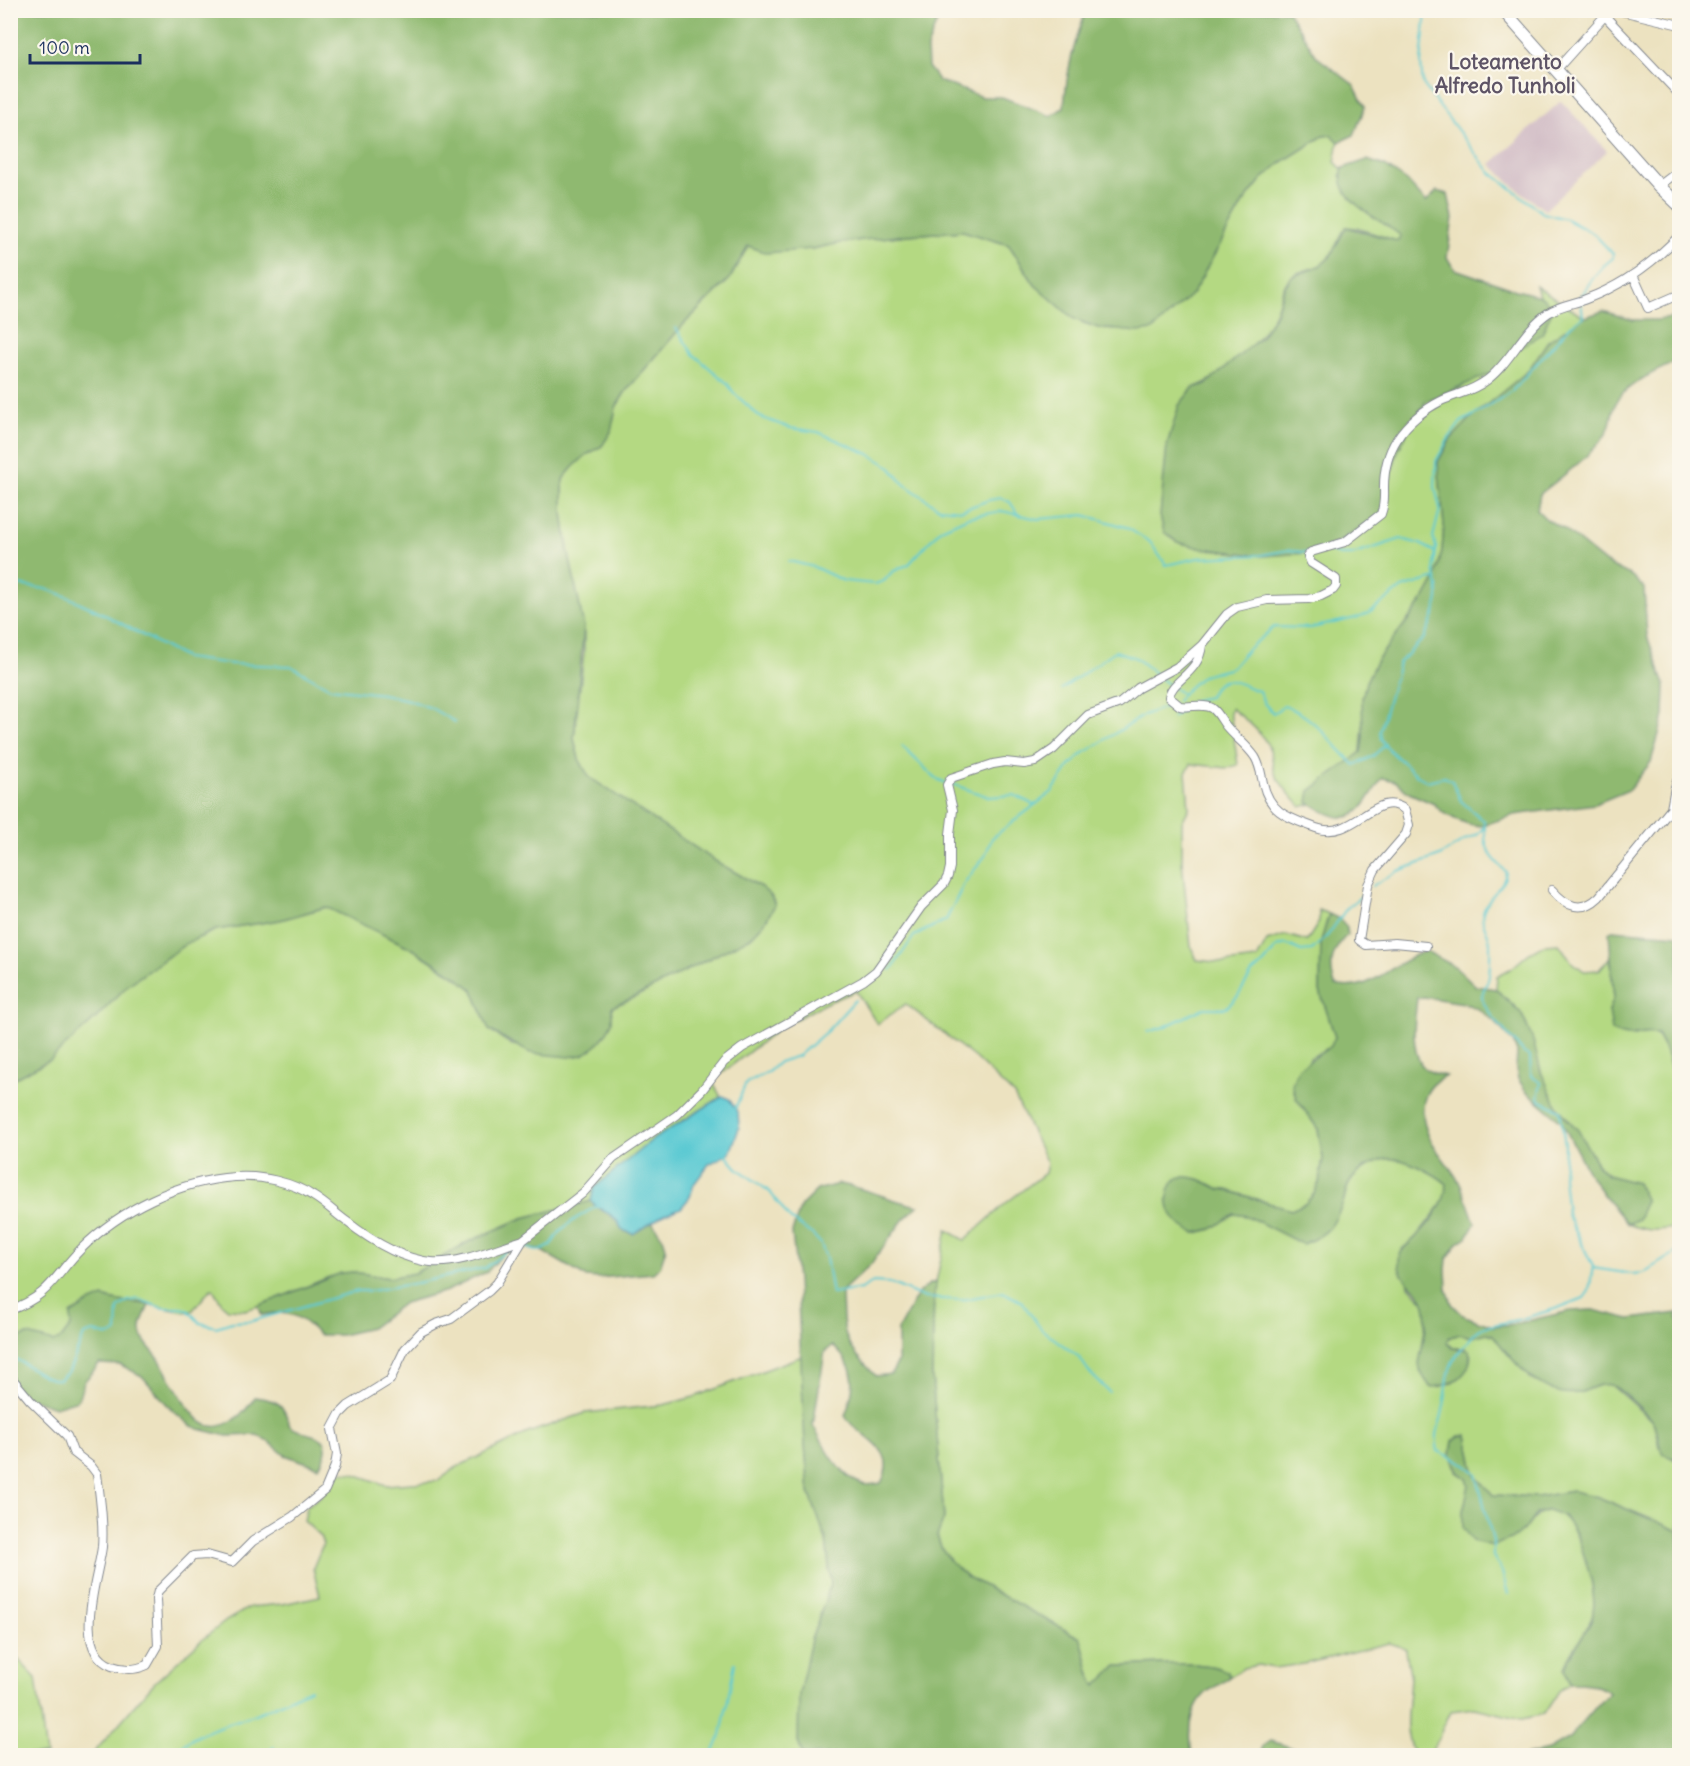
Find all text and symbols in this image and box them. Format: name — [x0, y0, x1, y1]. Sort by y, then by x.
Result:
scale bar — [30, 27, 140, 65]
text: 100 m — [39, 36, 90, 59]
district label: Loteamento Alfredo Tunholi — [1435, 48, 1575, 99]

